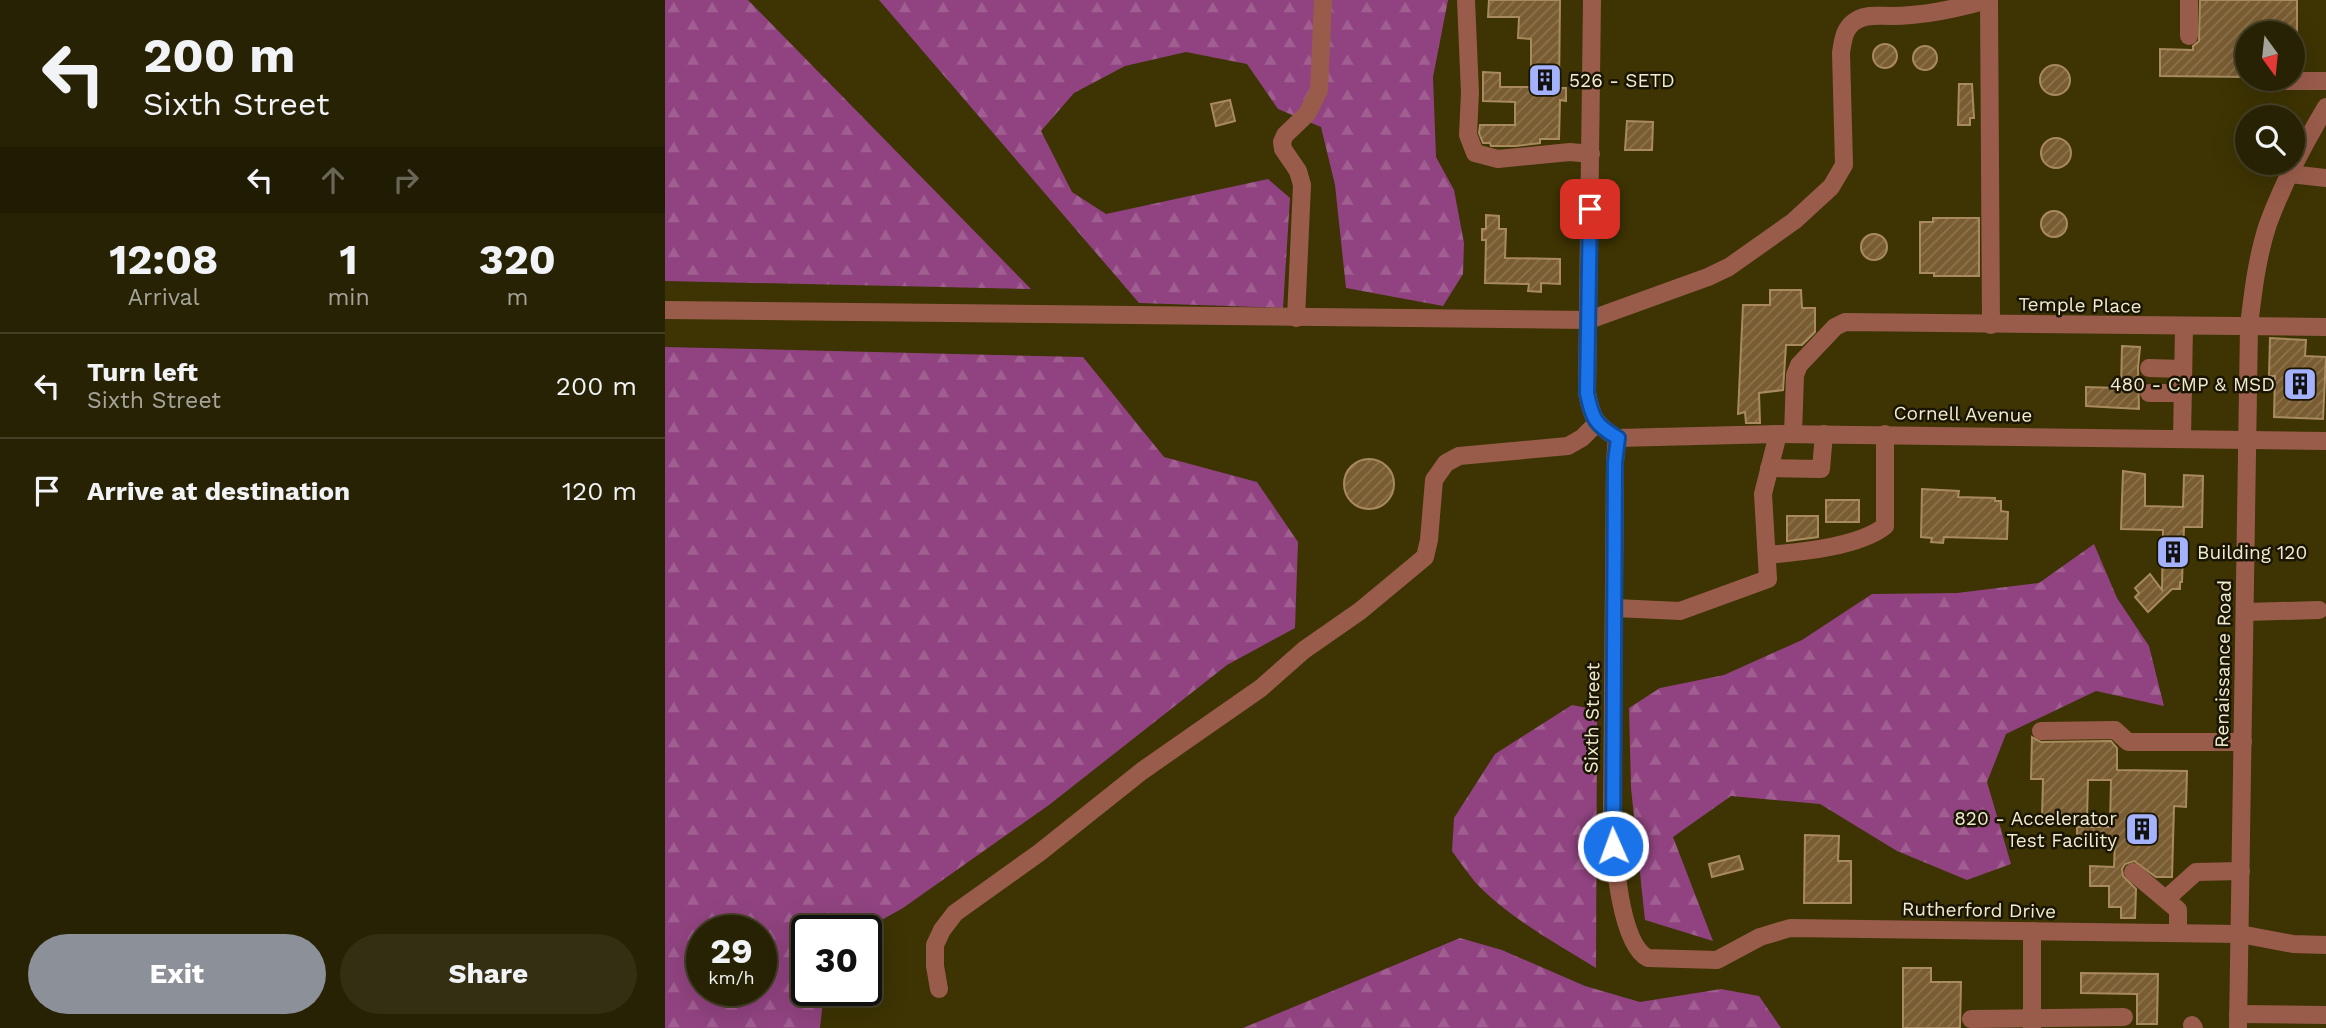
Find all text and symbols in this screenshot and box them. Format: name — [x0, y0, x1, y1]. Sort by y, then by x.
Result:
north arrow — [2235, 21, 2305, 91]
map controls — [2235, 21, 2305, 175]
text: 200 m — [143, 26, 295, 84]
icon: left — [28, 28, 119, 119]
building icon: 526 - SETD — [1526, 61, 1564, 99]
place label: 526 - SETD — [1569, 69, 1675, 92]
text: Sixth Street — [143, 85, 329, 123]
button: search — [2235, 105, 2305, 175]
icon: left — [241, 161, 279, 199]
icon: ahead — [314, 161, 352, 199]
icon: right — [387, 161, 425, 199]
pin — [1560, 179, 1620, 239]
icon: arrive — [1571, 190, 1609, 228]
text: 12:08 — [109, 235, 218, 284]
text: 1 — [340, 235, 358, 284]
text: 320 — [479, 235, 556, 284]
text: Arrival — [128, 284, 200, 311]
text: min — [327, 284, 370, 311]
text: m — [506, 284, 528, 311]
street label: Temple Place — [2018, 292, 2142, 318]
text: Turn left — [87, 357, 198, 387]
building icon: 480 - CMP & MSD — [2281, 365, 2319, 403]
icon: left — [28, 367, 66, 405]
text: 200 m — [556, 371, 637, 401]
place label: 480 - CMP & MSD — [2110, 373, 2275, 396]
text: Sixth Street — [87, 387, 221, 414]
street label: Cornell Avenue — [1893, 401, 2033, 427]
icon: arrive — [28, 472, 66, 510]
text: Arrive at destination — [87, 476, 350, 506]
text: 120 m — [562, 476, 637, 506]
building icon: Building 120 — [2154, 533, 2192, 571]
place label: Building 120 — [2197, 541, 2307, 564]
street label: Renaissance Road — [2210, 580, 2236, 748]
street label: Sixth Street — [1580, 662, 1604, 774]
place label: 820 - Accelerator Test Facility — [1954, 807, 2117, 852]
position arrow — [1576, 809, 1650, 883]
building icon: 820 - Accelerator Test Facility — [2123, 810, 2161, 848]
street label: Rutherford Drive — [1902, 897, 2056, 923]
speed limit sign: 30 — [791, 915, 882, 1006]
text: 29 — [710, 930, 753, 972]
button: Exit — [28, 934, 326, 1014]
button: Share — [340, 934, 637, 1014]
text: km/h — [708, 967, 755, 988]

